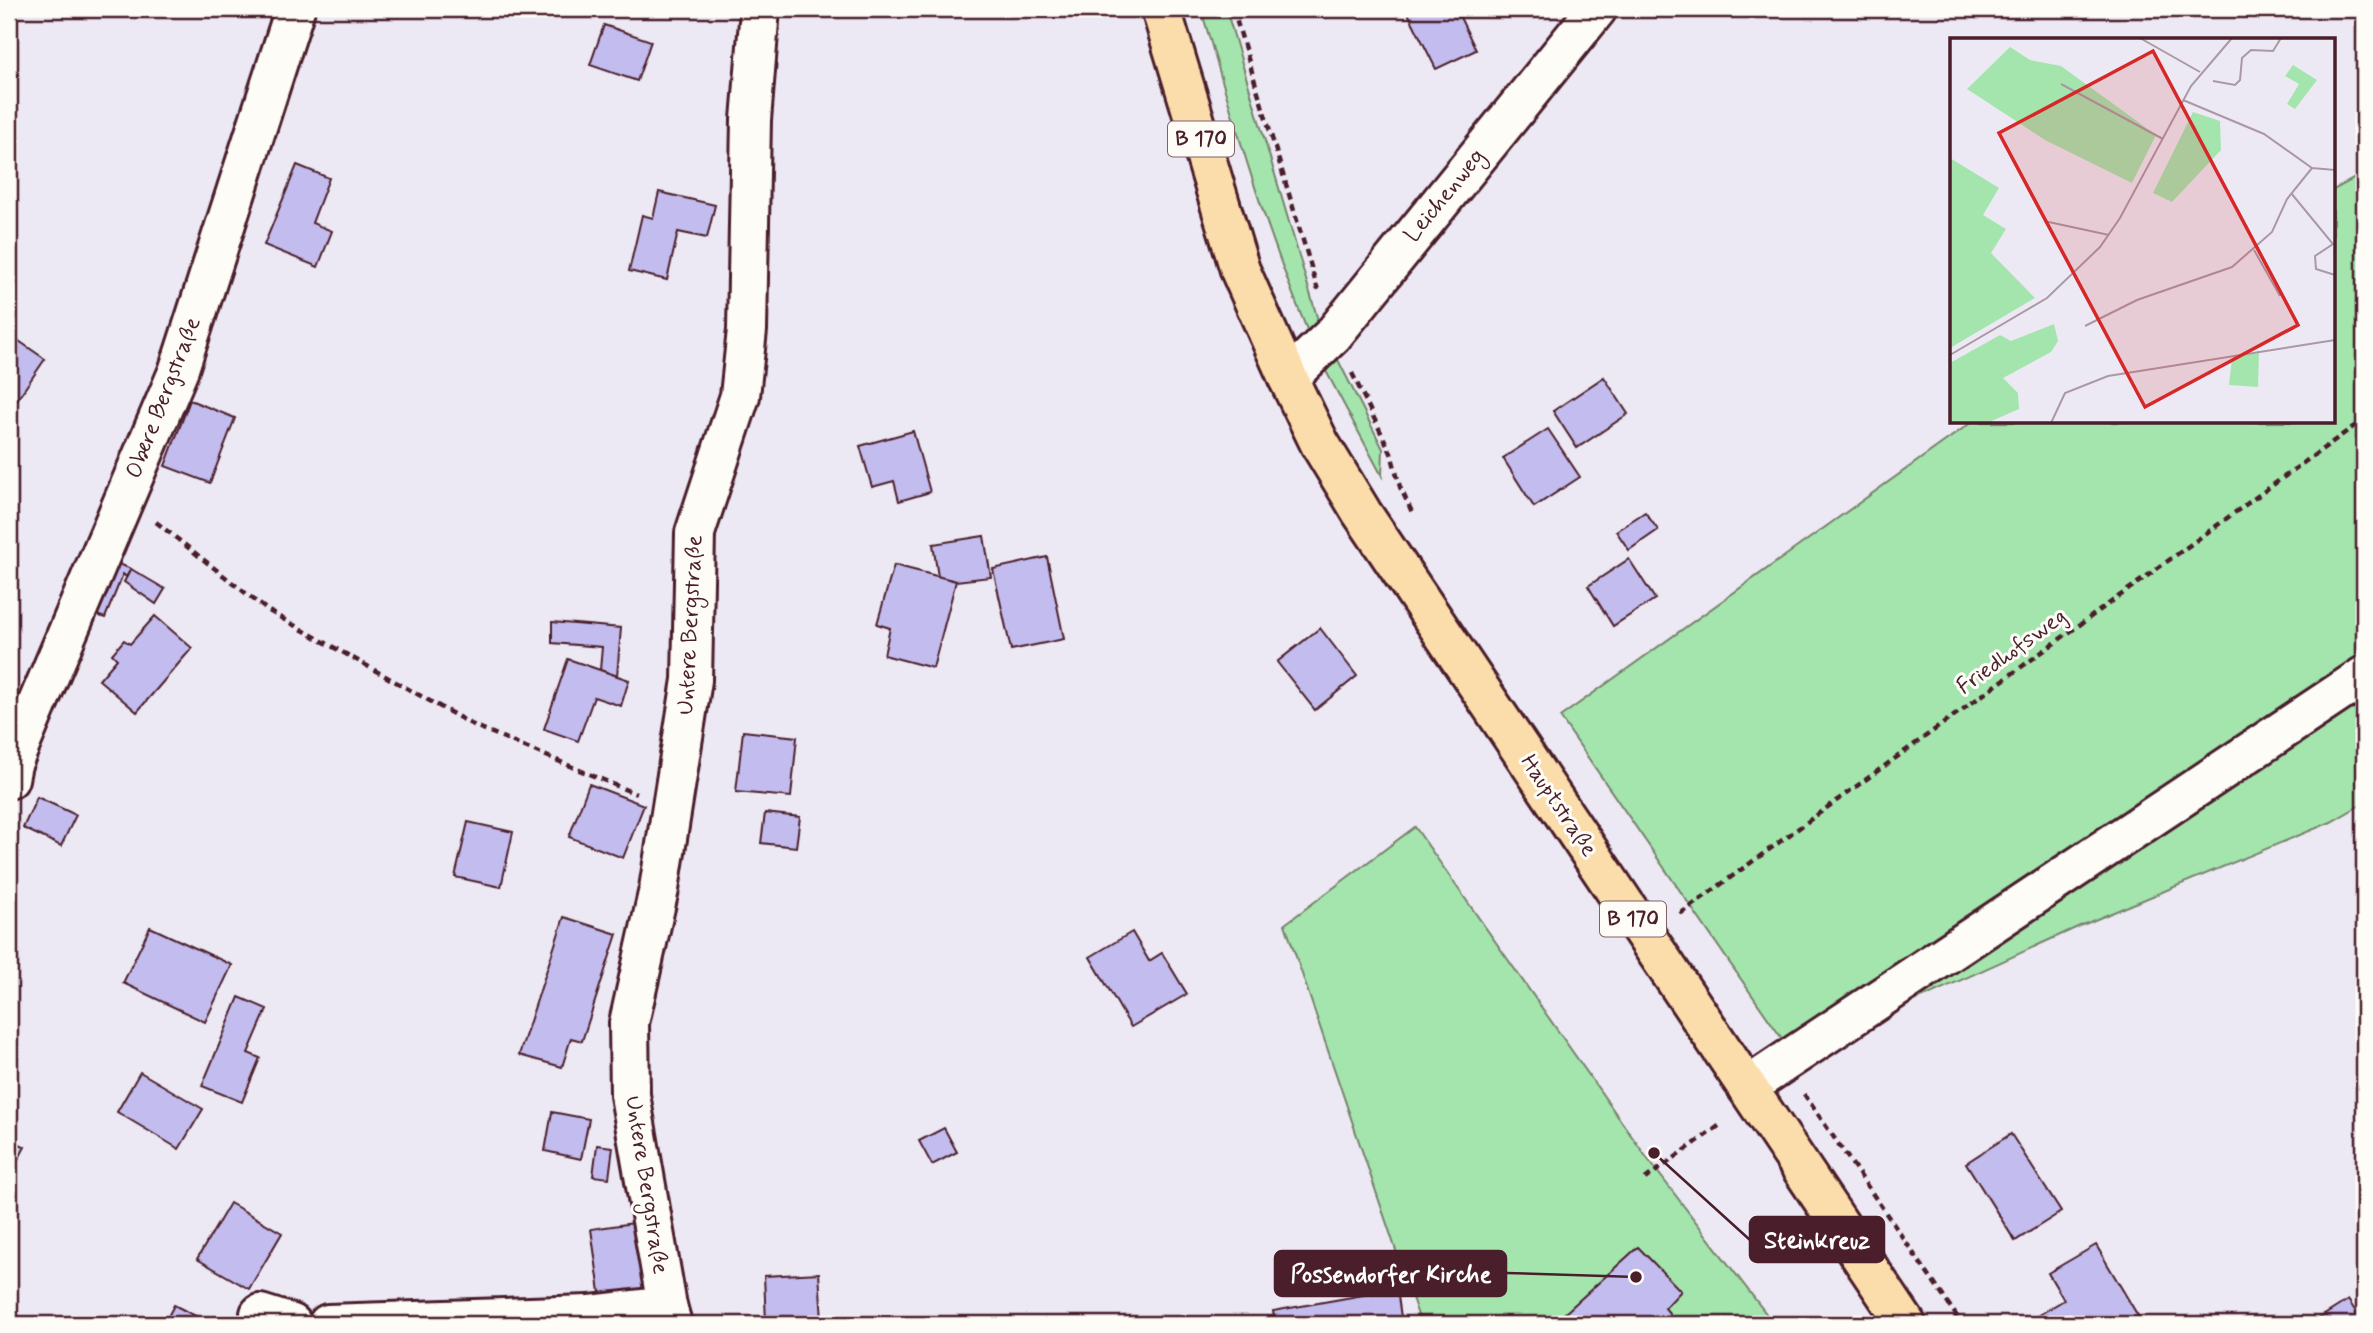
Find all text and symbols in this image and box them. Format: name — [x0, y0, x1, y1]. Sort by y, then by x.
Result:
inset map — [1950, 38, 2334, 424]
road number: B 170 — [1168, 122, 1234, 156]
street label: Leichenweg — [1398, 143, 1494, 251]
street label: Obere Bergstraße — [119, 313, 209, 483]
street label: Untere Bergstraße — [671, 534, 713, 716]
street label: Friedhofsweg — [1951, 602, 2073, 702]
street label: Hauptstraße — [1513, 749, 1603, 863]
road number: B 170 — [1600, 902, 1666, 936]
street label: Untere Bergstraße — [615, 1094, 675, 1277]
callout: Steinkreuz — [1750, 1217, 1884, 1262]
text: Steinkreuz — [1764, 1226, 1870, 1257]
callout: Possendorfer Kirche — [1275, 1251, 1506, 1296]
text: Possendorfer Kirche — [1291, 1260, 1492, 1291]

